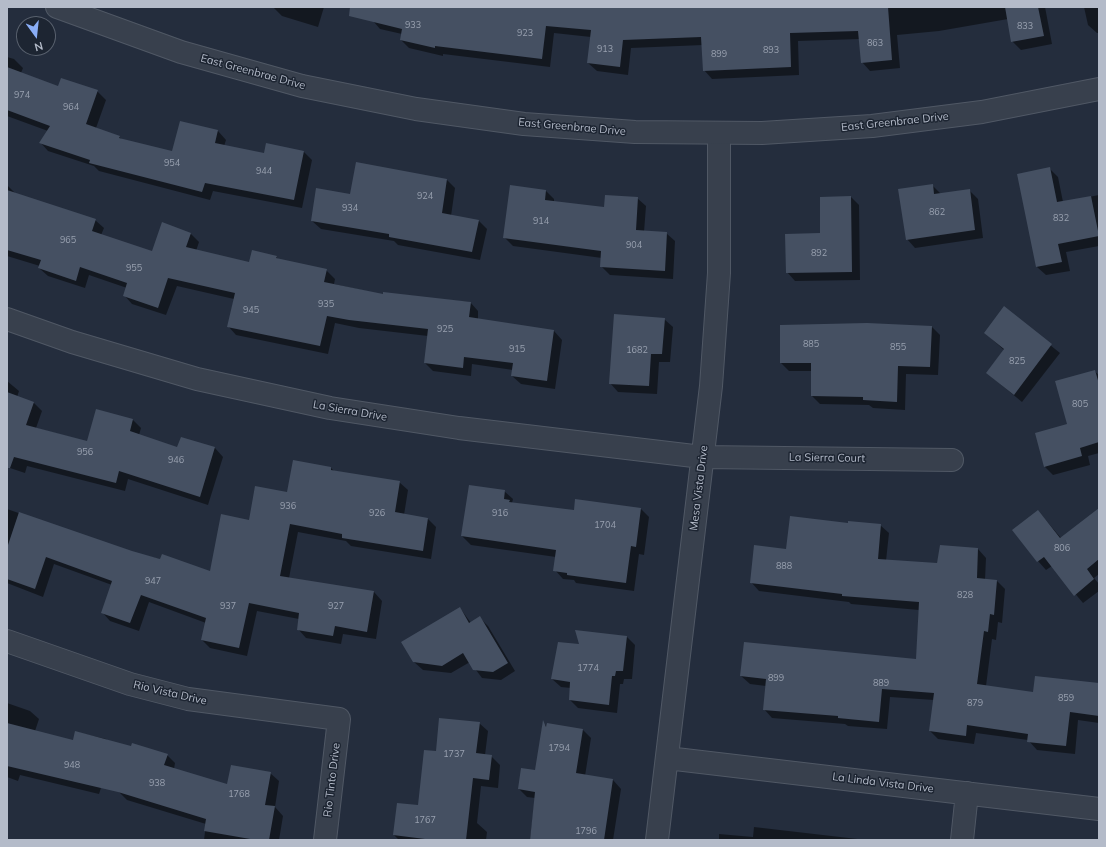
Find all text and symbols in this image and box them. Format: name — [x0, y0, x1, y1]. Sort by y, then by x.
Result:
north arrow — [16, 16, 56, 56]
house number: 933 — [405, 20, 421, 30]
house number: 833 — [1017, 21, 1033, 31]
house number: 923 — [517, 28, 533, 38]
house number: 863 — [867, 38, 883, 48]
text: N — [33, 39, 45, 54]
house number: 913 — [597, 44, 613, 54]
house number: 893 — [763, 45, 779, 55]
house number: 899 — [711, 49, 727, 59]
street label: East Greenbrae Drive — [199, 52, 307, 92]
house number: 974 — [14, 90, 30, 100]
house number: 964 — [63, 102, 79, 112]
street label: East Greenbrae Drive — [841, 110, 949, 134]
street label: East Greenbrae Drive — [518, 116, 626, 138]
house number: 954 — [164, 158, 180, 168]
house number: 944 — [256, 166, 272, 176]
house number: 924 — [417, 191, 433, 201]
house number: 934 — [342, 203, 358, 213]
house number: 862 — [929, 207, 945, 217]
house number: 832 — [1053, 213, 1069, 223]
house number: 914 — [533, 216, 549, 226]
house number: 965 — [60, 235, 76, 245]
house number: 904 — [626, 240, 642, 250]
house number: 892 — [811, 248, 827, 258]
house number: 955 — [126, 263, 142, 273]
house number: 935 — [318, 299, 334, 309]
house number: 945 — [243, 305, 259, 315]
house number: 925 — [437, 324, 453, 334]
house number: 885 — [803, 339, 819, 349]
house number: 855 — [890, 342, 906, 352]
house number: 915 — [509, 344, 525, 354]
house number: 1682 — [626, 345, 648, 355]
house number: 825 — [1009, 356, 1025, 366]
street label: La Sierra Drive — [312, 398, 388, 424]
house number: 805 — [1072, 399, 1088, 409]
street label: Mesa Vista Drive — [687, 445, 711, 531]
house number: 956 — [77, 447, 93, 457]
street label: La Sierra Court — [789, 451, 865, 465]
house number: 946 — [168, 455, 184, 465]
house number: 936 — [280, 501, 296, 511]
house number: 926 — [369, 508, 385, 518]
house number: 916 — [492, 508, 508, 518]
house number: 1704 — [594, 520, 616, 530]
house number: 806 — [1054, 543, 1070, 553]
house number: 888 — [776, 561, 792, 571]
house number: 947 — [145, 576, 161, 586]
house number: 828 — [957, 590, 973, 600]
house number: 937 — [220, 601, 236, 611]
house number: 927 — [328, 601, 344, 611]
house number: 1774 — [577, 663, 599, 673]
house number: 899 — [768, 673, 784, 683]
street label: Rio Vista Drive — [132, 678, 208, 708]
house number: 889 — [873, 678, 889, 688]
house number: 859 — [1058, 693, 1074, 703]
house number: 879 — [967, 698, 983, 708]
street label: Rio Tinto Drive — [321, 742, 343, 818]
house number: 1794 — [548, 743, 570, 753]
house number: 1737 — [443, 749, 465, 759]
house number: 948 — [64, 760, 80, 770]
street label: La Linda Vista Drive — [831, 770, 935, 796]
house number: 938 — [149, 778, 165, 788]
house number: 1768 — [228, 789, 250, 799]
house number: 1767 — [414, 815, 436, 825]
house number: 1796 — [575, 826, 597, 836]

